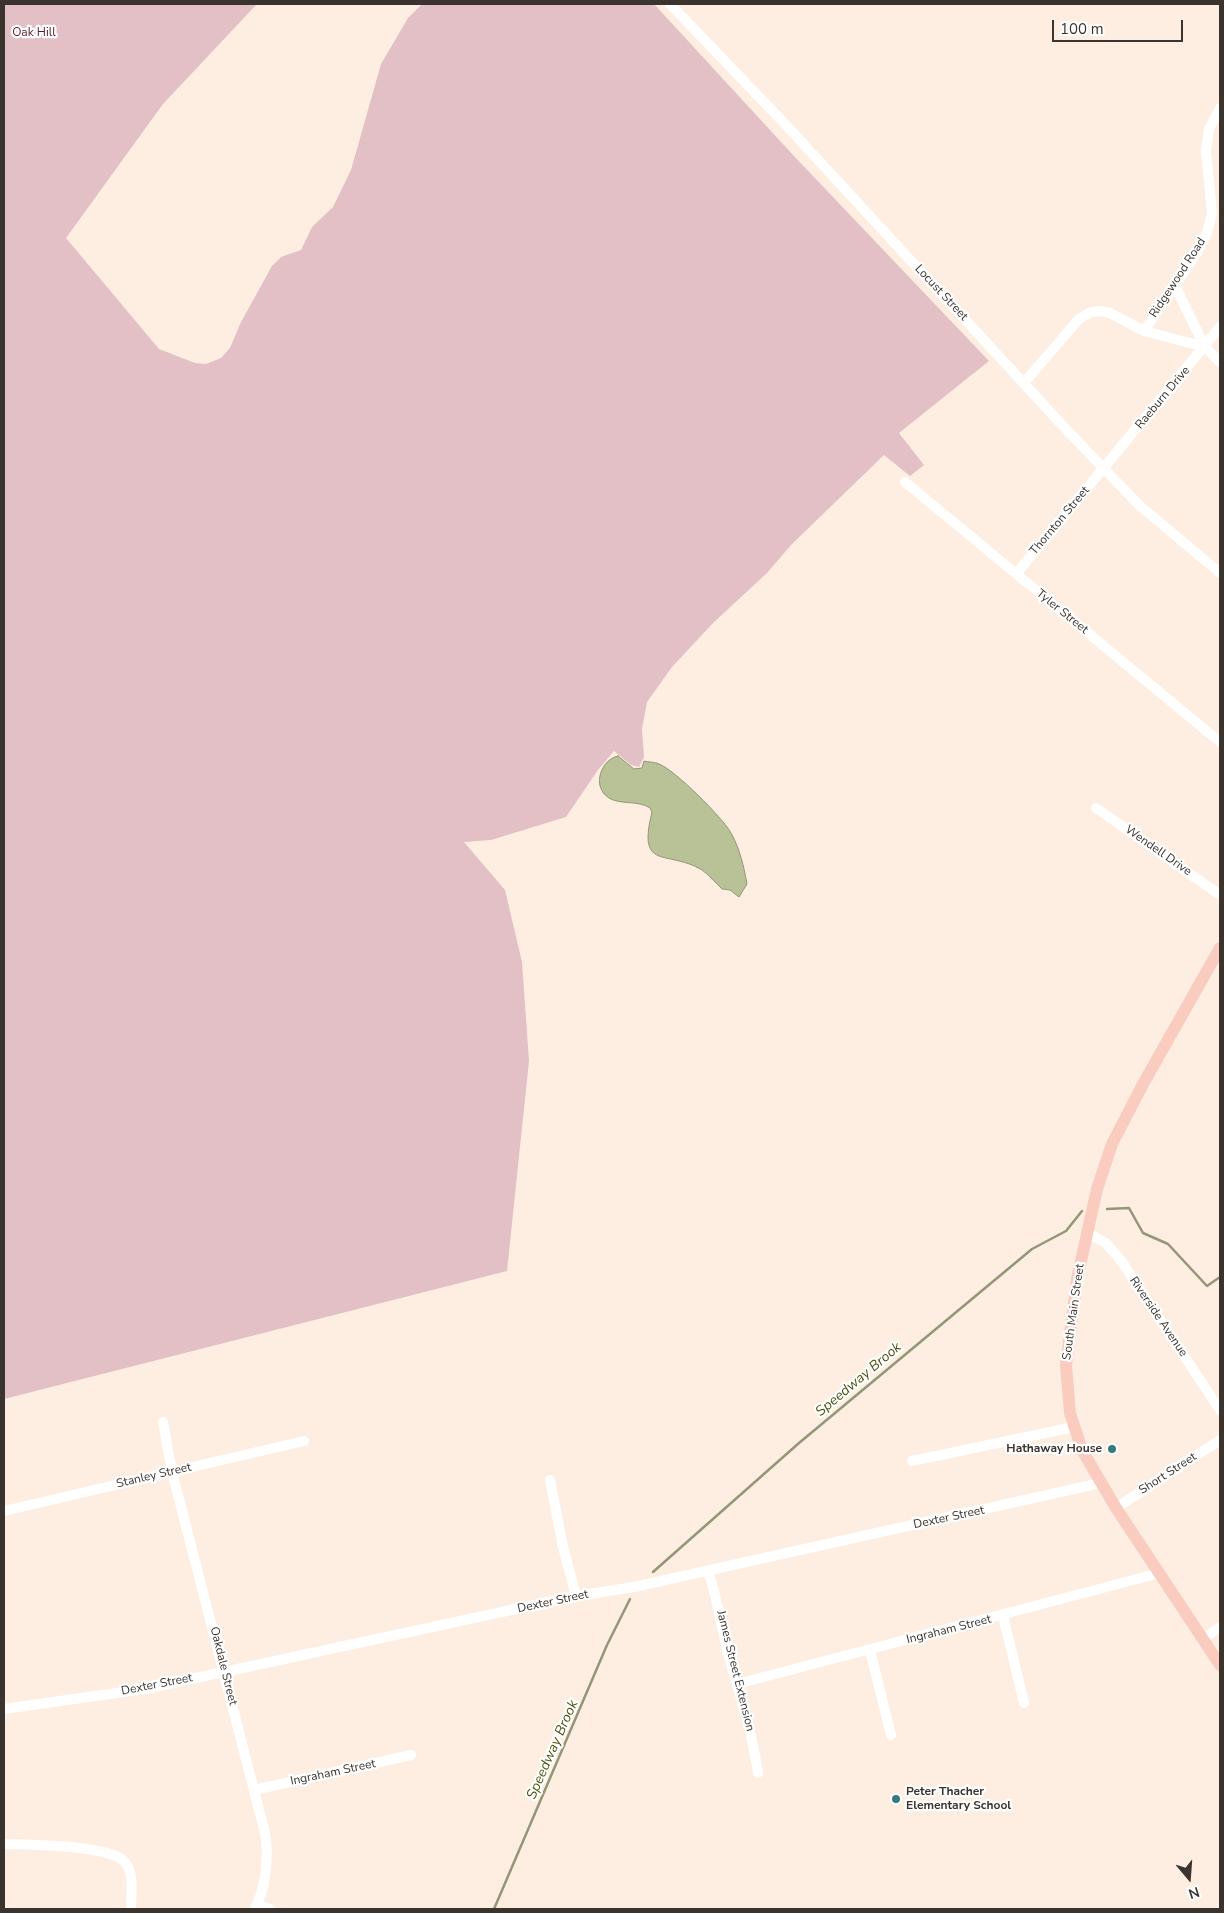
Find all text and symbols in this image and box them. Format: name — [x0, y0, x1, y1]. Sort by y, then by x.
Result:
scale bar — [1054, 10, 1185, 42]
text: 100 m — [1060, 19, 1104, 39]
park label: Oak Hill — [12, 26, 56, 40]
street label: Ridgewood Road — [1147, 235, 1209, 321]
street label: Locust Street — [911, 262, 971, 324]
street label: Raeburn Drive — [1133, 364, 1193, 432]
street label: Thornton Street — [1027, 484, 1093, 558]
street label: Tyler Street — [1033, 587, 1091, 637]
street label: Wendell Drive — [1122, 823, 1194, 879]
street label: South Main Street — [1060, 1263, 1088, 1361]
street label: Riverside Avenue — [1126, 1274, 1190, 1360]
water label: Speedway Brook — [813, 1339, 905, 1421]
place label: Hathaway House — [1006, 1442, 1102, 1456]
marker: Hathaway House — [1106, 1443, 1118, 1455]
street label: Short Street — [1137, 1450, 1199, 1498]
street label: Stanley Street — [115, 1460, 193, 1492]
street label: Dexter Street — [912, 1503, 986, 1533]
street label: Dexter Street — [516, 1587, 590, 1617]
street label: James Street Extension — [713, 1609, 757, 1733]
street label: Ingraham Street — [905, 1613, 993, 1647]
street label: Oakdale Street — [206, 1625, 240, 1707]
street label: Dexter Street — [120, 1671, 194, 1699]
water label: Speedway Brook — [524, 1698, 582, 1802]
street label: Ingraham Street — [289, 1757, 377, 1789]
place label: Peter Thacher Elementary School — [906, 1785, 1011, 1813]
marker: Peter Thacher Elementary School — [890, 1793, 902, 1805]
north arrow — [1164, 1853, 1214, 1903]
text: N — [1186, 1882, 1202, 1903]

